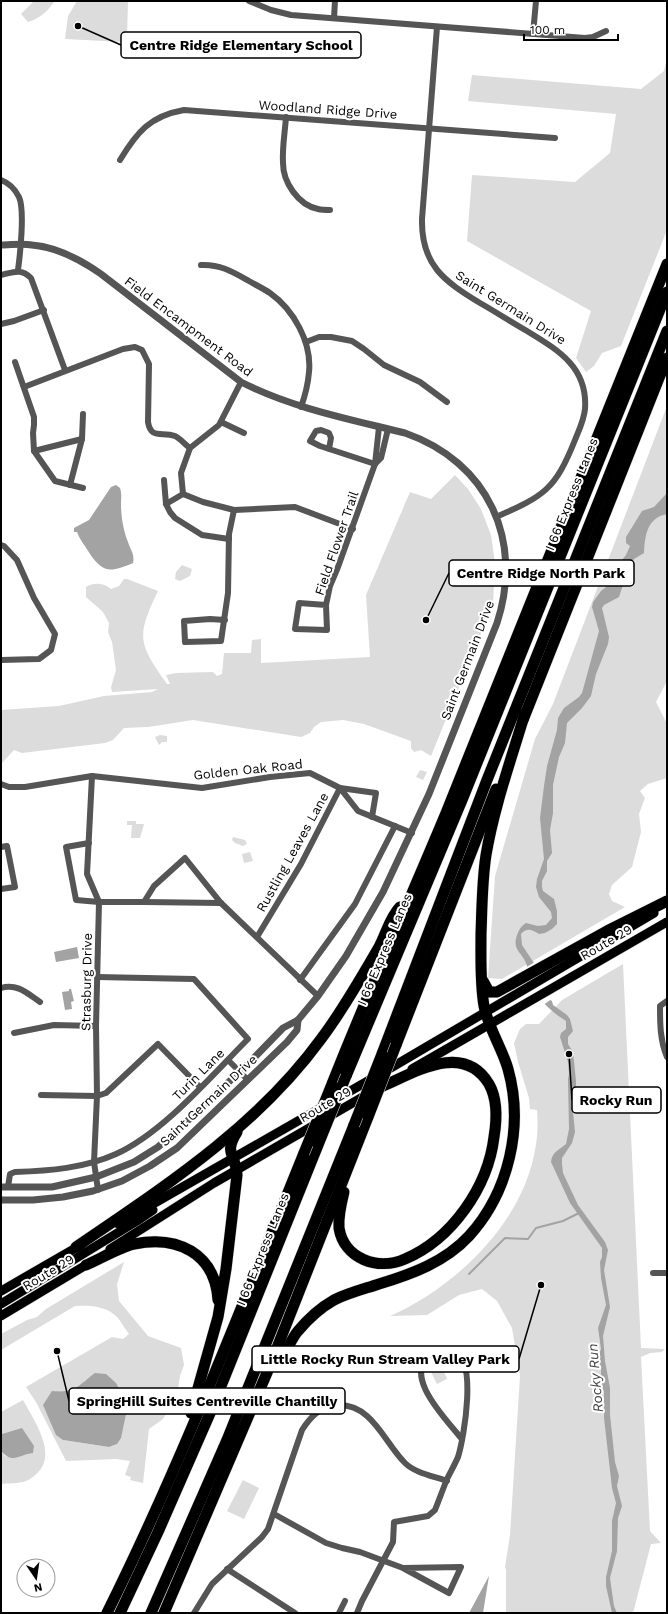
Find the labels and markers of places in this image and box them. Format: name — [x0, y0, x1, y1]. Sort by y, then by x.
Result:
callout: Centre Ridge Elementary School — [121, 32, 361, 58]
callout: Centre Ridge North Park — [449, 560, 634, 586]
callout: Rocky Run — [572, 1087, 661, 1113]
callout: Little Rocky Run Stream Valley Park — [252, 1346, 519, 1372]
callout: SpringHill Suites Centreville Chantilly — [69, 1388, 345, 1414]

